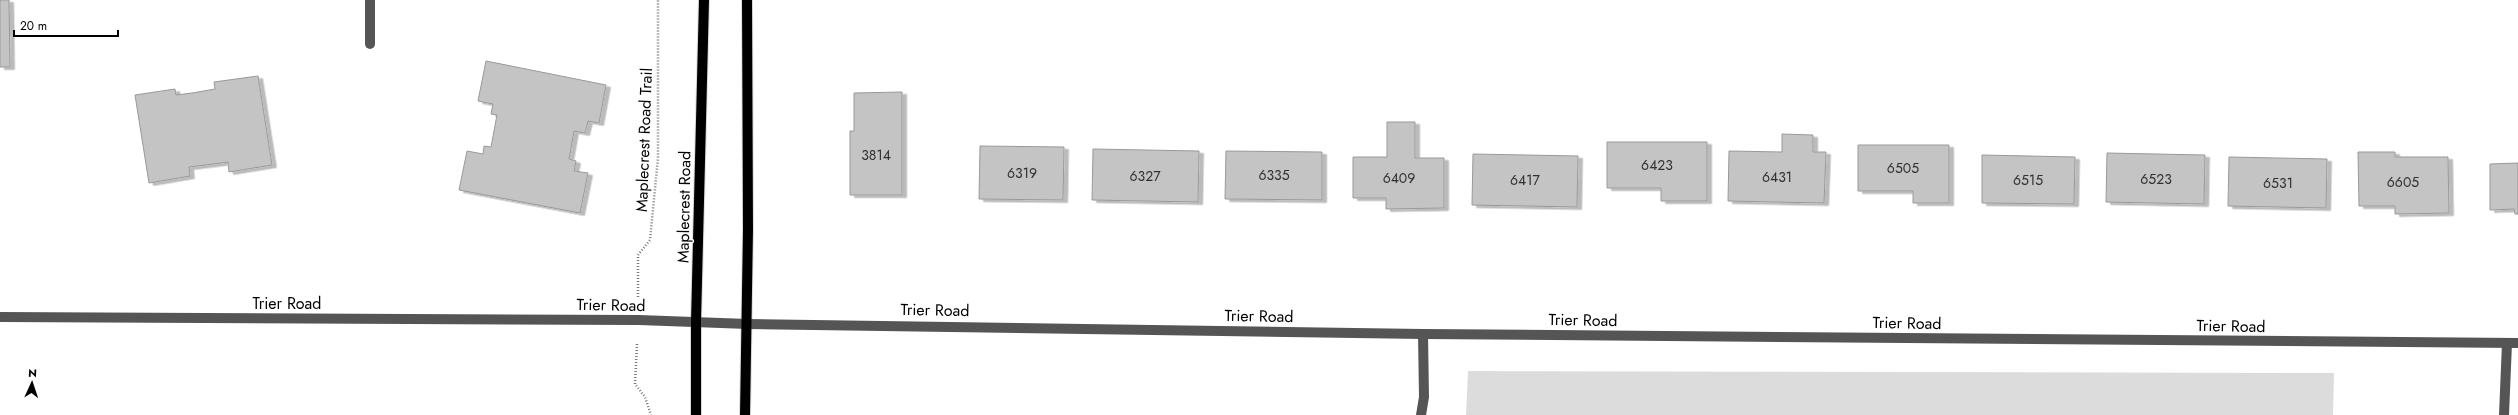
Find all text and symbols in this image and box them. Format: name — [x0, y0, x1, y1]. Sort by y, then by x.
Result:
scale bar — [14, 12, 118, 38]
text: 20 m — [20, 17, 47, 35]
street label: Maplecrest Road Trail — [630, 67, 658, 213]
house number: 3814 — [861, 145, 891, 165]
street label: Maplecrest Road — [672, 151, 696, 263]
house number: 6423 — [1641, 155, 1673, 175]
house number: 6505 — [1887, 158, 1919, 178]
house number: 6319 — [1007, 163, 1037, 183]
house number: 6335 — [1258, 165, 1290, 185]
house number: 6327 — [1129, 166, 1161, 186]
house number: 6431 — [1762, 167, 1792, 187]
house number: 6409 — [1383, 168, 1415, 188]
house number: 6523 — [2140, 169, 2172, 189]
house number: 6417 — [1510, 170, 1541, 190]
house number: 6515 — [2013, 170, 2043, 190]
house number: 6605 — [2387, 172, 2419, 192]
house number: 6531 — [2263, 173, 2293, 193]
street label: Trier Road — [253, 292, 321, 315]
street label: Trier Road — [576, 293, 646, 317]
street label: Trier Road — [900, 298, 970, 322]
street label: Trier Road — [1224, 304, 1294, 328]
street label: Trier Road — [1548, 308, 1618, 332]
street label: Trier Road — [1872, 311, 1942, 335]
street label: Trier Road — [2196, 314, 2266, 338]
north arrow — [12, 363, 52, 403]
text: N — [28, 365, 37, 381]

